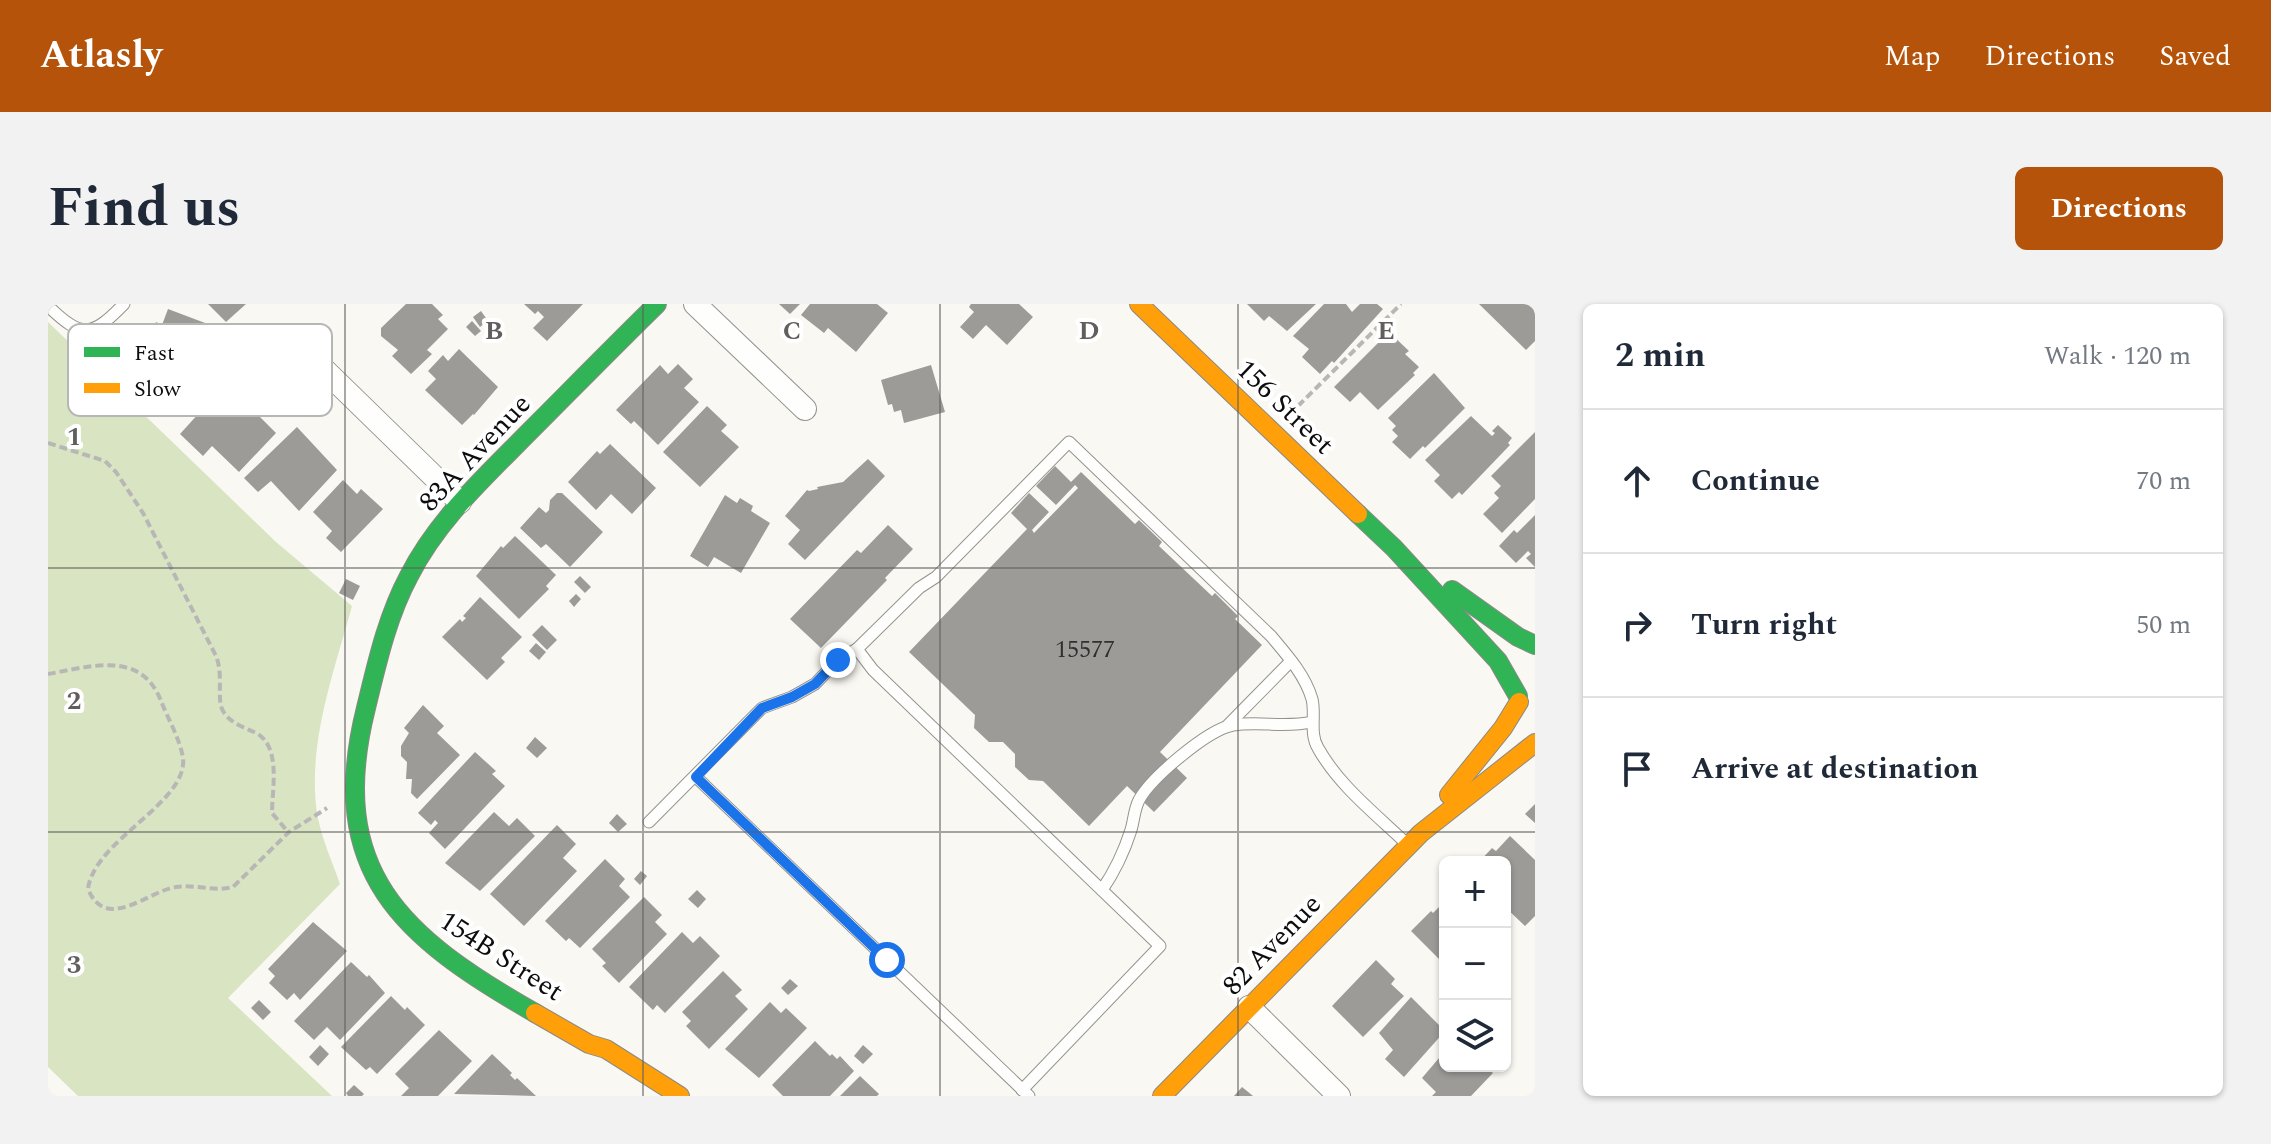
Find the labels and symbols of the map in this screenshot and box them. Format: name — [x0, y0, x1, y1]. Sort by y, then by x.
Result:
text: B — [485, 311, 503, 351]
text: C — [783, 311, 801, 351]
text: D — [1079, 311, 1099, 351]
text: E — [1377, 311, 1395, 351]
legend — [68, 324, 332, 416]
text: Fast — [134, 337, 175, 370]
street label: 156 Street — [1226, 349, 1344, 465]
text: Slow — [134, 373, 182, 406]
street label: 83A Avenue — [409, 384, 541, 522]
text: 1 — [67, 417, 81, 457]
house number: 15577 — [1055, 632, 1115, 668]
route end — [820, 642, 856, 678]
text: 2 — [67, 681, 81, 721]
street label: 82 Avenue — [1212, 884, 1332, 1006]
street label: 154B Street — [430, 900, 572, 1013]
route start — [869, 942, 905, 978]
text: 3 — [67, 945, 81, 985]

